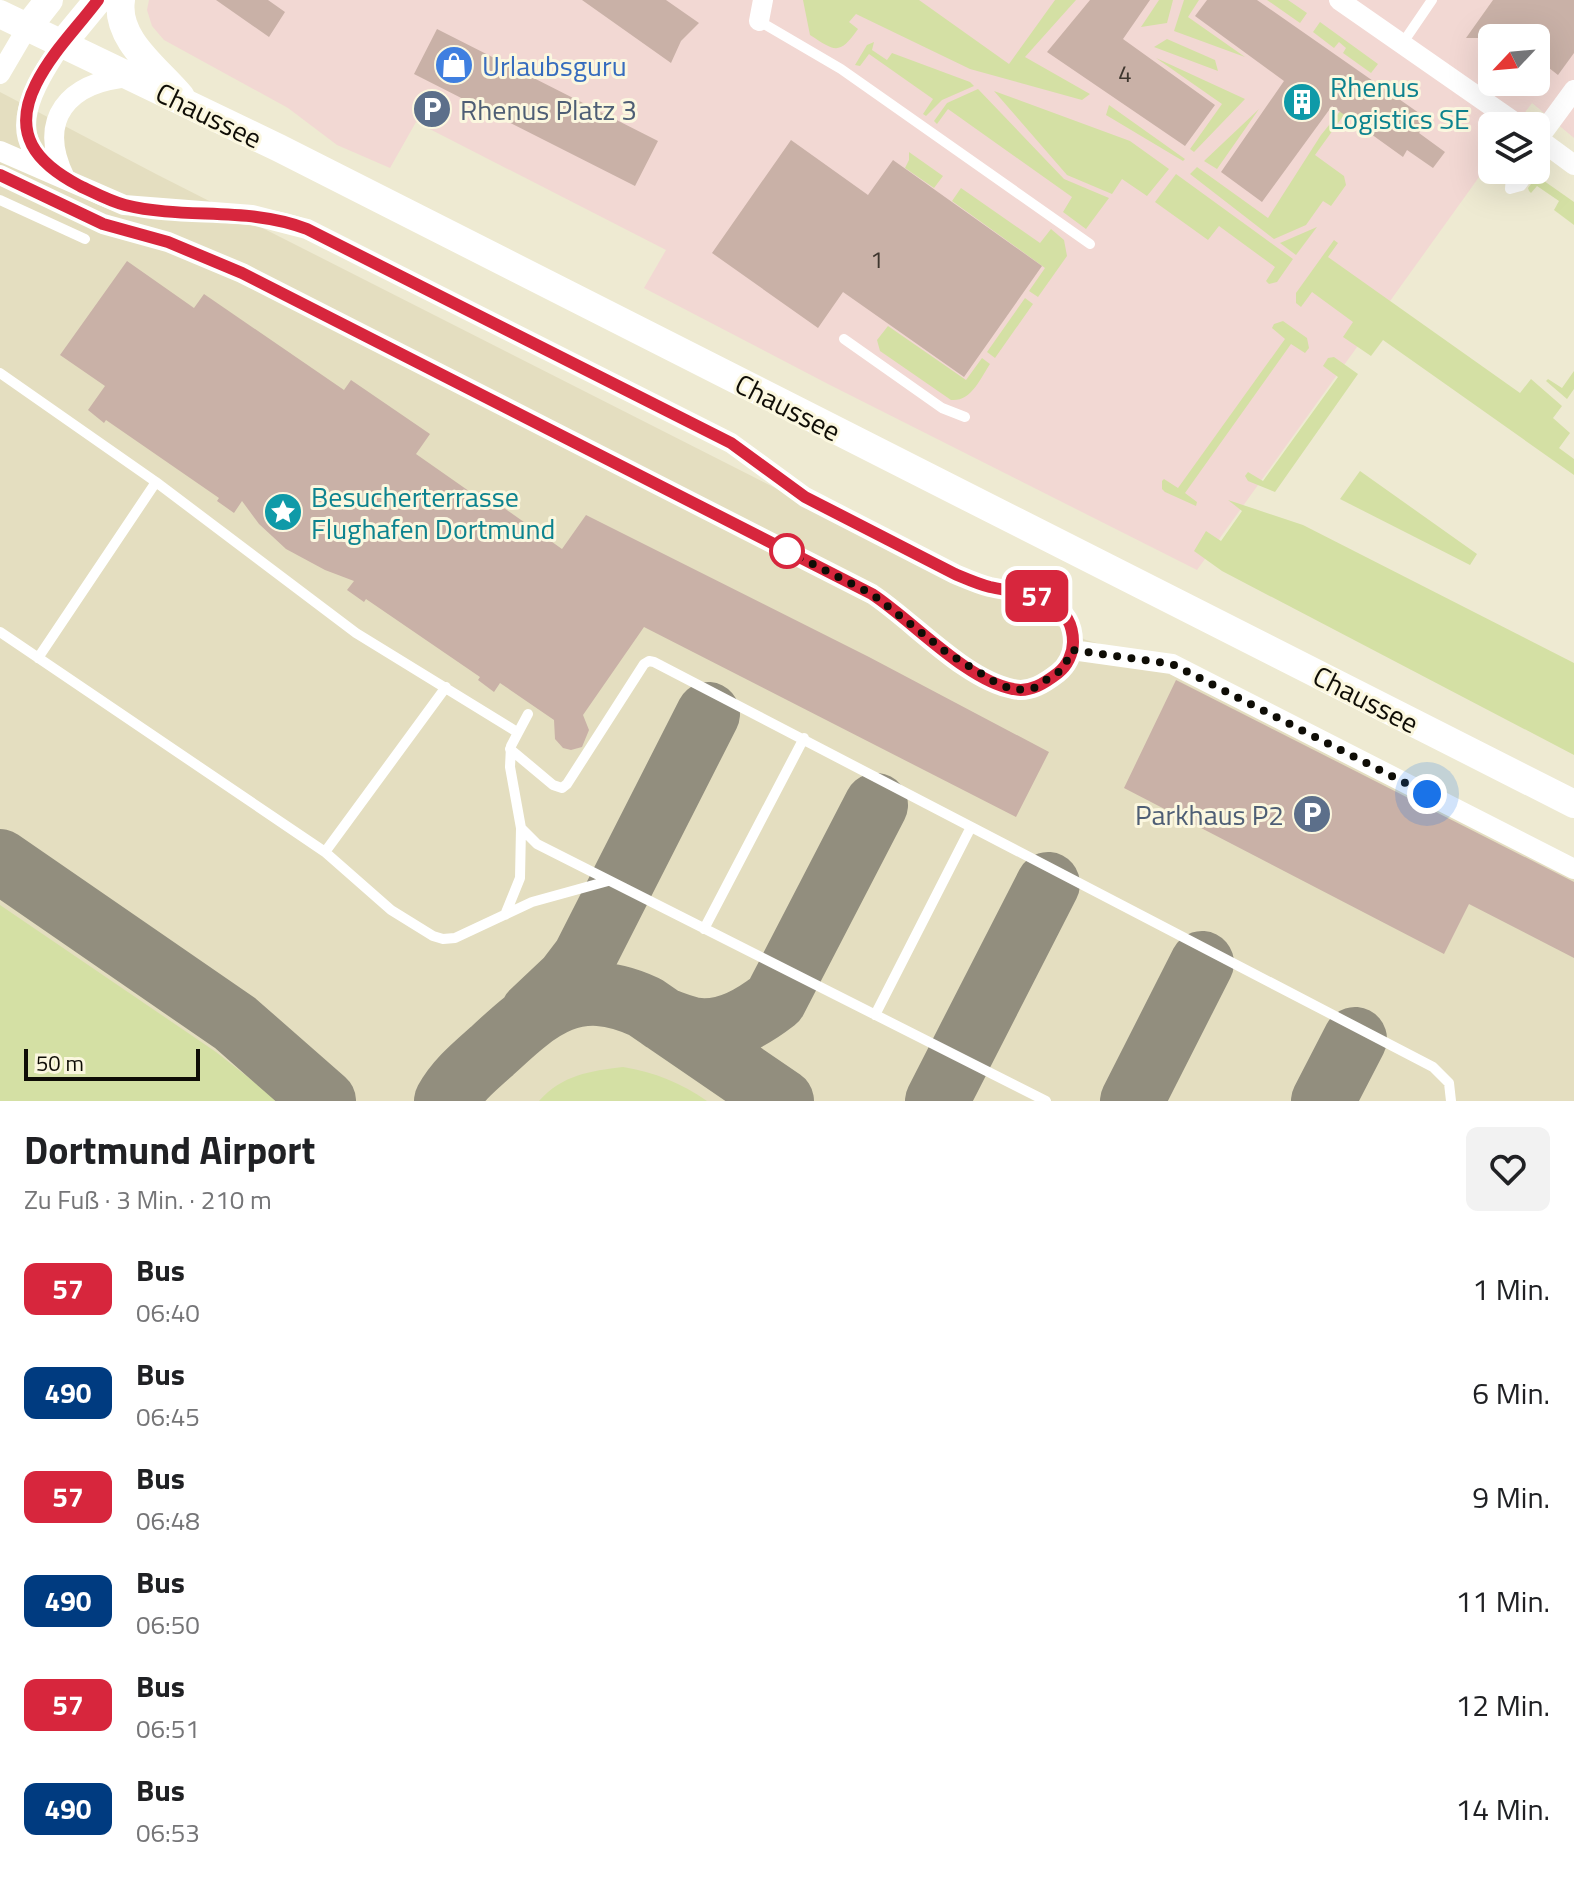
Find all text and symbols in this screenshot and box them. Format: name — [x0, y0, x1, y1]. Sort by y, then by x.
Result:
north arrow — [1478, 24, 1550, 96]
map controls — [1478, 24, 1550, 184]
shop icon: Urlaubsguru — [433, 44, 475, 86]
place label: Urlaubsguru — [482, 44, 627, 87]
house number: 4 — [1118, 55, 1132, 91]
place label: Rhenus Logistics SE — [1330, 65, 1470, 140]
street label: Chaussee — [149, 71, 269, 159]
building icon: Rhenus Logistics SE — [1281, 81, 1323, 123]
parking icon: Rhenus Platz 3 — [411, 88, 453, 130]
place label: Rhenus Platz 3 — [460, 88, 637, 131]
button: layers — [1478, 112, 1550, 184]
house number: 1 — [870, 241, 884, 277]
street label: Chaussee — [728, 362, 848, 452]
place label: Besucherterrasse Flughafen Dortmund — [311, 475, 555, 550]
place icon: Besucherterrasse Flughafen Dortmund — [262, 491, 304, 533]
unlabelled marker — [770, 534, 804, 568]
line badge: 57 — [1001, 570, 1073, 622]
text: 57 — [1021, 574, 1053, 617]
street label: Chaussee — [1306, 654, 1426, 744]
your location — [1407, 774, 1447, 814]
place label: Parkhaus P2 — [1135, 793, 1284, 836]
parking icon: Parkhaus P2 — [1291, 793, 1333, 835]
scale bar — [24, 1045, 200, 1081]
text: 50 m — [36, 1046, 84, 1080]
text: Dortmund Airport — [24, 1121, 315, 1179]
button: heart — [1466, 1127, 1550, 1211]
text: Zu Fuß · 3 Min. · 210 m — [24, 1180, 272, 1219]
text: Bus — [136, 1247, 185, 1293]
text: 1 Min. — [1472, 1266, 1550, 1312]
text: 57 — [52, 1267, 84, 1310]
text: 06:40 — [136, 1293, 200, 1332]
text: Bus — [136, 1351, 185, 1397]
text: 6 Min. — [1472, 1370, 1550, 1416]
text: 490 — [44, 1371, 92, 1414]
text: 06:45 — [136, 1397, 200, 1436]
text: Bus — [136, 1455, 185, 1501]
text: 9 Min. — [1472, 1474, 1550, 1520]
text: 57 — [52, 1475, 84, 1518]
text: 06:48 — [136, 1501, 200, 1540]
text: Bus — [136, 1559, 185, 1605]
text: 11 Min. — [1455, 1578, 1550, 1624]
text: 490 — [44, 1579, 92, 1622]
text: 06:50 — [136, 1605, 200, 1644]
text: Bus — [136, 1663, 185, 1709]
text: 12 Min. — [1455, 1682, 1550, 1728]
text: 57 — [52, 1683, 84, 1726]
text: 06:51 — [136, 1709, 200, 1748]
text: Bus — [136, 1767, 185, 1813]
text: 14 Min. — [1455, 1786, 1550, 1832]
text: 490 — [44, 1787, 92, 1830]
text: 06:53 — [136, 1813, 200, 1852]

